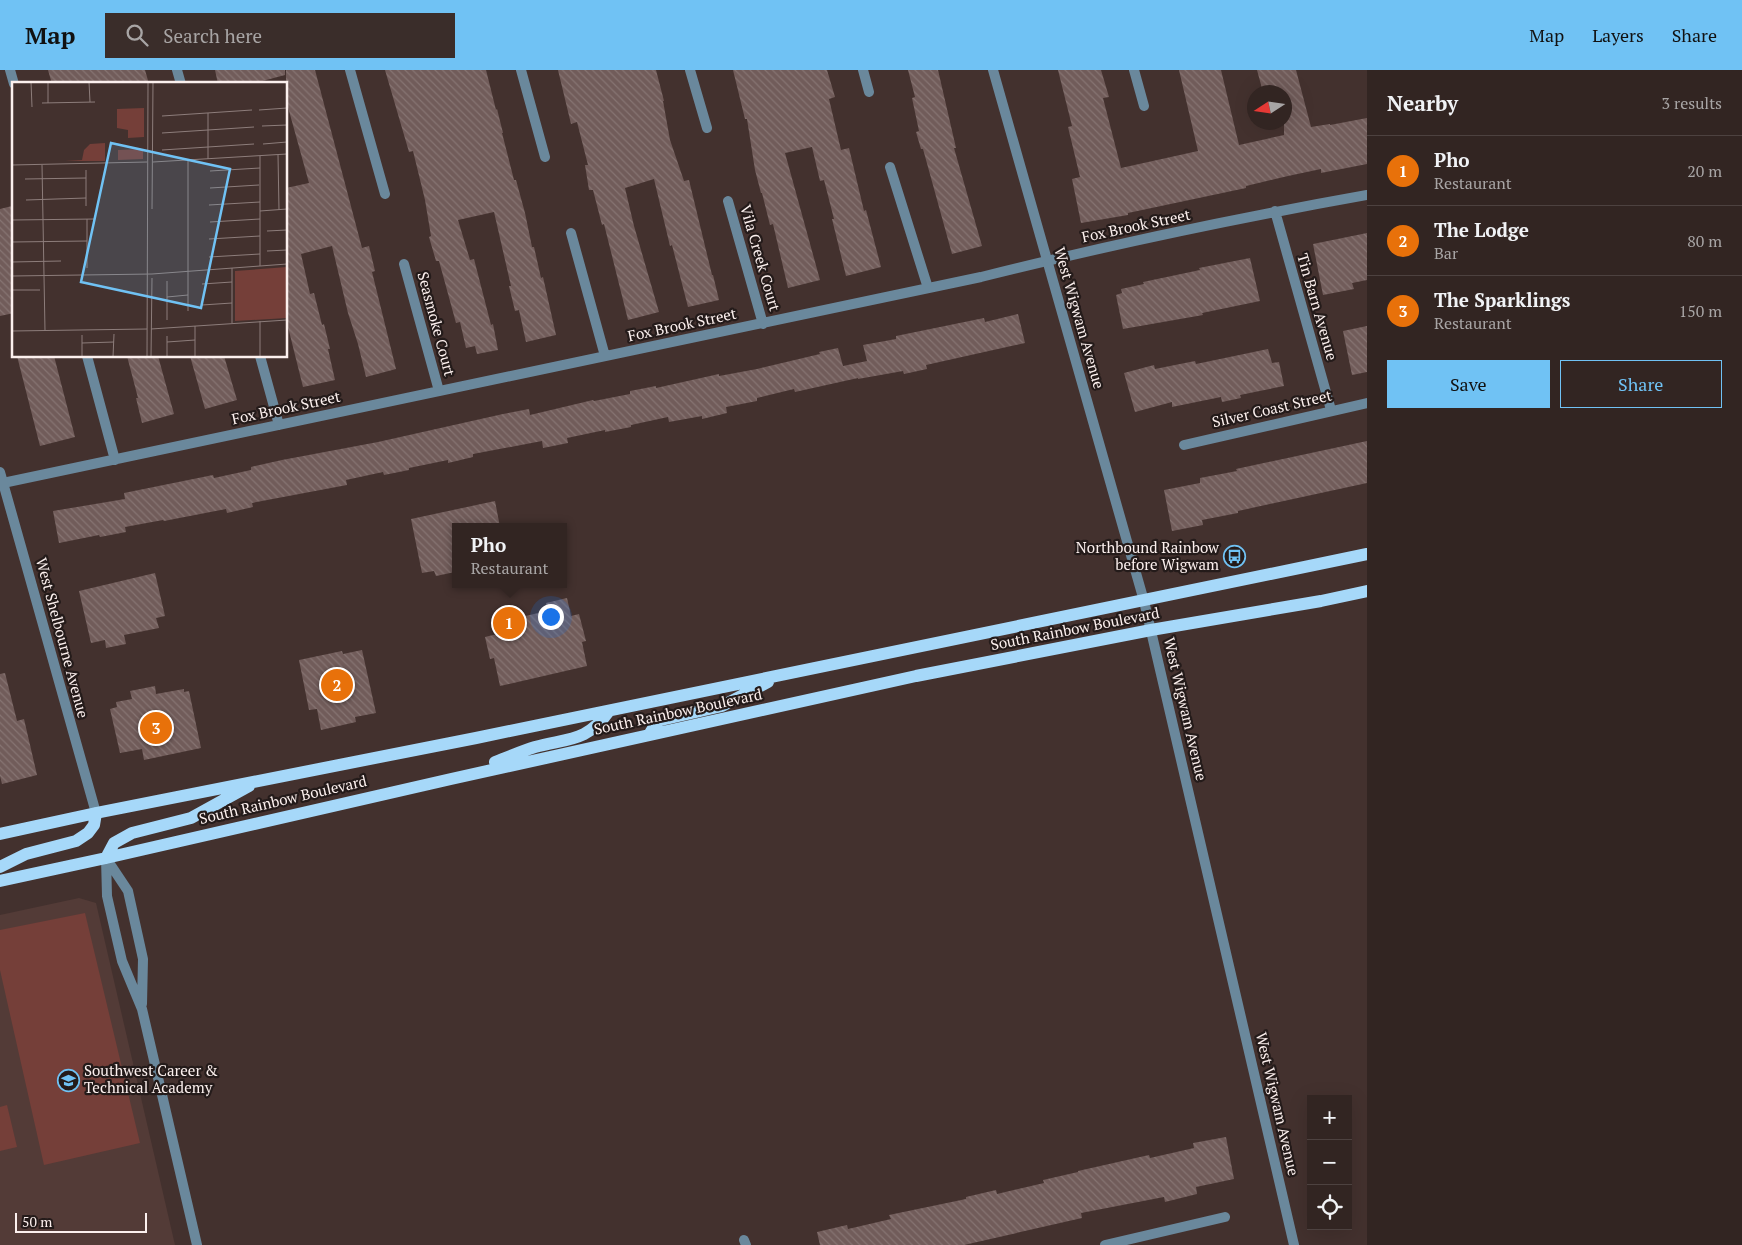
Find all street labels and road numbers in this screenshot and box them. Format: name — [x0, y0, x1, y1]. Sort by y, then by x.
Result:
street label: Vila Creek Court — [736, 202, 786, 314]
street label: Fox Brook Street — [1080, 204, 1192, 246]
street label: West Wigwam Avenue — [1050, 244, 1110, 391]
street label: Tin Barn Avenue — [1293, 251, 1343, 362]
street label: Seasmoke Court — [413, 269, 461, 379]
street label: Fox Brook Street — [626, 303, 738, 345]
street label: Silver Coast Street — [1210, 384, 1334, 432]
street label: Fox Brook Street — [230, 386, 342, 428]
street label: West Shelbourne Avenue — [32, 555, 94, 720]
street label: South Rainbow Boulevard — [989, 602, 1161, 654]
street label: West Wigwam Avenue — [1160, 635, 1212, 782]
street label: South Rainbow Boulevard — [592, 683, 764, 739]
street label: South Rainbow Boulevard — [197, 770, 369, 828]
street label: West Wigwam Avenue — [1252, 1030, 1304, 1177]

